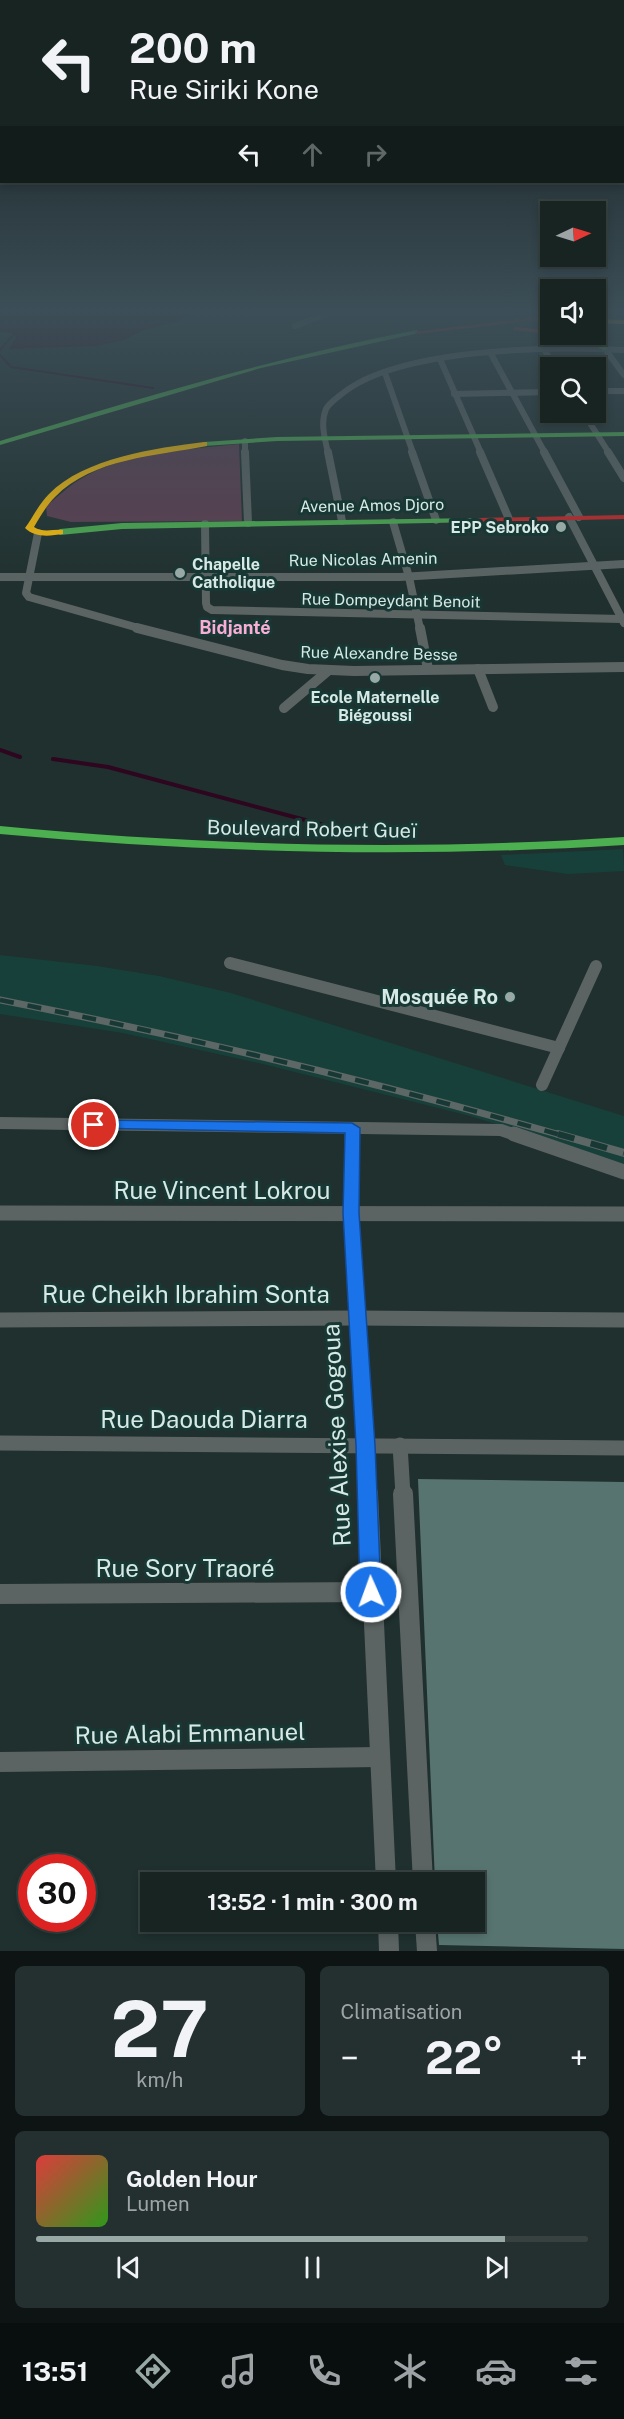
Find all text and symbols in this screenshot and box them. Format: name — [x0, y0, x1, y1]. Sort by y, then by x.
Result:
text: 200 m — [129, 23, 257, 72]
icon: left — [30, 24, 108, 102]
text: Rue Siriki Kone — [129, 73, 319, 105]
icon: left — [233, 138, 266, 171]
icon: ahead — [296, 138, 329, 171]
icon: right — [359, 138, 392, 171]
north arrow — [540, 201, 606, 267]
map controls — [540, 201, 606, 423]
button: sound — [540, 279, 606, 345]
button: search — [540, 357, 606, 423]
street label: Avenue Amos Djoro — [300, 495, 444, 516]
place label: EPP Sebroko — [451, 518, 549, 537]
marker: EPP Sebroko — [554, 520, 568, 534]
street label: Rue Nicolas Amenin — [288, 549, 438, 570]
place label: Chapelle Catholique — [192, 555, 275, 592]
marker: Chapelle Catholique — [173, 566, 187, 580]
street label: Rue Dompeydant Benoit — [301, 589, 481, 612]
district label: Bidjanté — [199, 617, 271, 638]
street label: Rue Alexandre Besse — [300, 643, 458, 664]
marker: Ecole Maternelle Biégoussi — [368, 671, 382, 685]
place label: Ecole Maternelle Biégoussi — [311, 688, 439, 725]
street label: Boulevard Robert Gueï — [207, 815, 417, 843]
place label: Mosquée Ro — [381, 985, 498, 1009]
marker: Mosquée Ro — [503, 990, 517, 1004]
pin — [68, 1099, 119, 1150]
icon: arrive — [77, 1108, 110, 1141]
street label: Rue Vincent Lokrou — [114, 1176, 330, 1204]
street label: Rue Cheikh Ibrahim Sonta — [42, 1280, 330, 1308]
street label: Rue Alexise Gogoua — [316, 1323, 356, 1547]
street label: Rue Daouda Diarra — [100, 1405, 308, 1433]
street label: Rue Sory Traoré — [95, 1554, 275, 1582]
position arrow — [339, 1560, 403, 1624]
street label: Rue Alabi Emmanuel — [74, 1717, 306, 1749]
speed limit sign: 30 — [18, 1854, 96, 1932]
text: 13:52 · 1 min · 300 m — [207, 1889, 418, 1915]
text: 27 — [111, 1983, 209, 2075]
text: Climatisation — [341, 2000, 462, 2024]
text: 22° — [425, 2031, 503, 2084]
text: − — [341, 2039, 359, 2077]
text: + — [570, 2039, 588, 2077]
text: km/h — [136, 2068, 183, 2092]
text: Golden Hour — [126, 2166, 257, 2192]
text: Lumen — [126, 2192, 190, 2216]
icon: previous — [112, 2251, 145, 2284]
icon: pause — [296, 2251, 329, 2284]
icon: next — [480, 2251, 513, 2284]
icon: directions — [132, 2350, 174, 2392]
icon: music — [218, 2350, 260, 2392]
icon: phone — [303, 2350, 345, 2392]
icon: climate — [389, 2350, 431, 2392]
icon: car — [475, 2350, 517, 2392]
icon: filters — [560, 2350, 602, 2392]
text: 13:51 — [22, 2355, 88, 2387]

